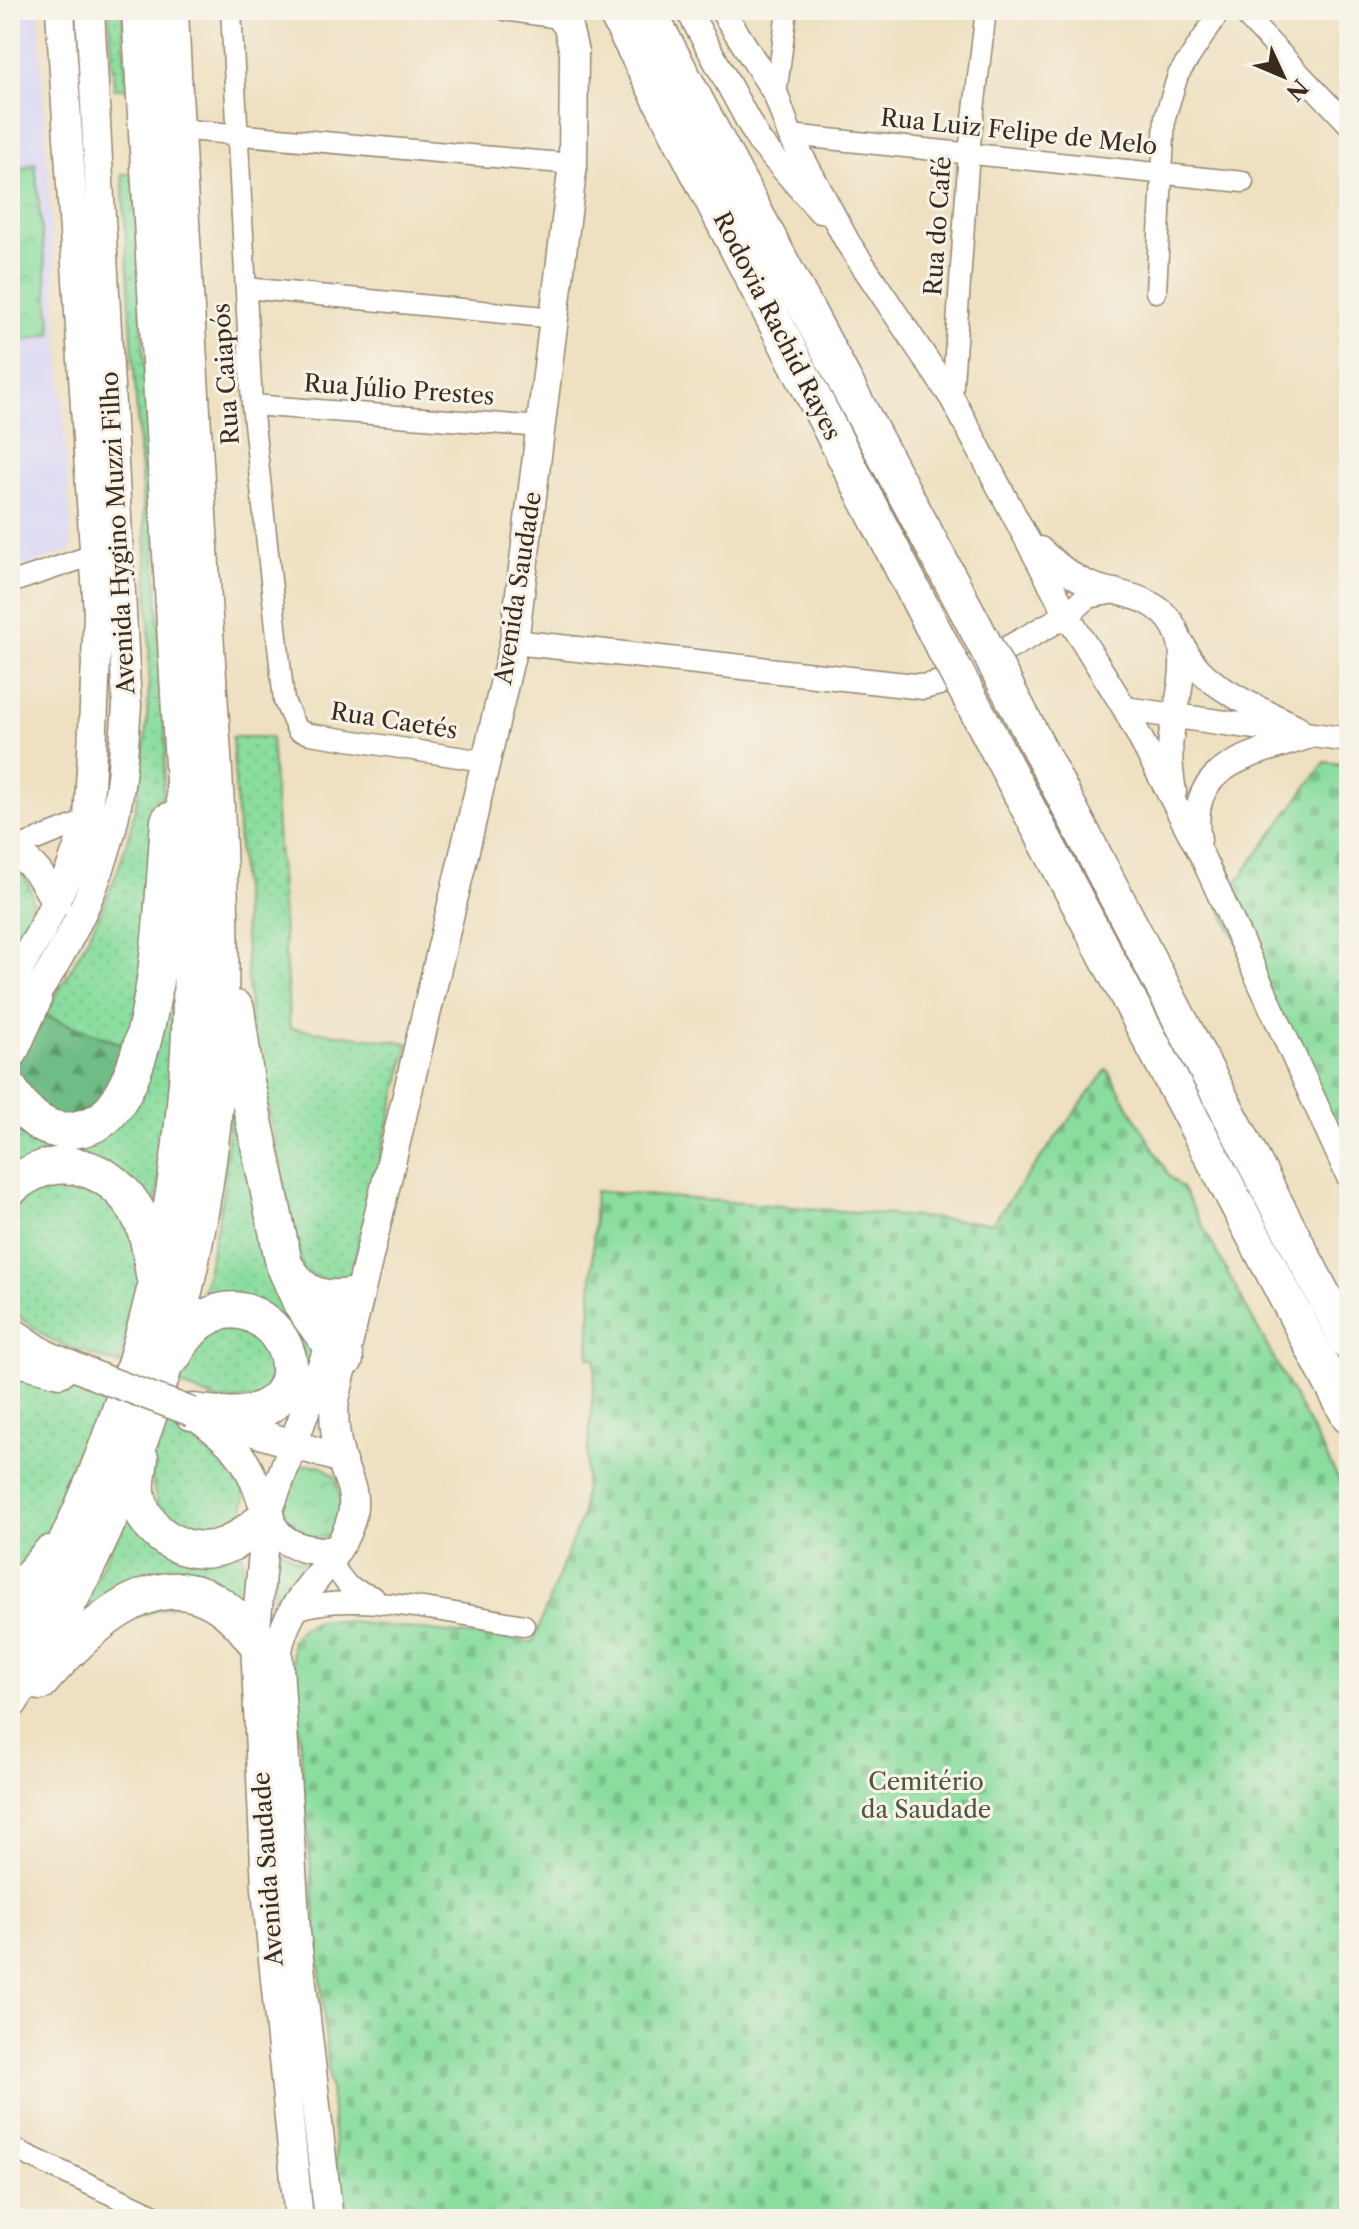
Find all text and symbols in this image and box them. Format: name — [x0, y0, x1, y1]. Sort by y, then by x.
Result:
north arrow — [1243, 36, 1323, 116]
text: N — [1281, 73, 1313, 106]
street label: Rua Luiz Felipe de Melo — [879, 103, 1159, 160]
street label: Rua do Café — [918, 155, 957, 297]
street label: Rodovia Rachid Rayes — [707, 207, 848, 445]
street label: Rua Caiapós — [206, 302, 245, 446]
street label: Rua Júlio Prestes — [303, 368, 495, 411]
street label: Avenida Hygino Muzzi Filho — [95, 371, 140, 696]
street label: Avenida Saudade — [488, 489, 547, 687]
street label: Rua Caetés — [329, 696, 460, 745]
park label: Cemitério da Saudade — [861, 1767, 991, 1824]
street label: Avenida Saudade — [246, 1771, 289, 1968]

